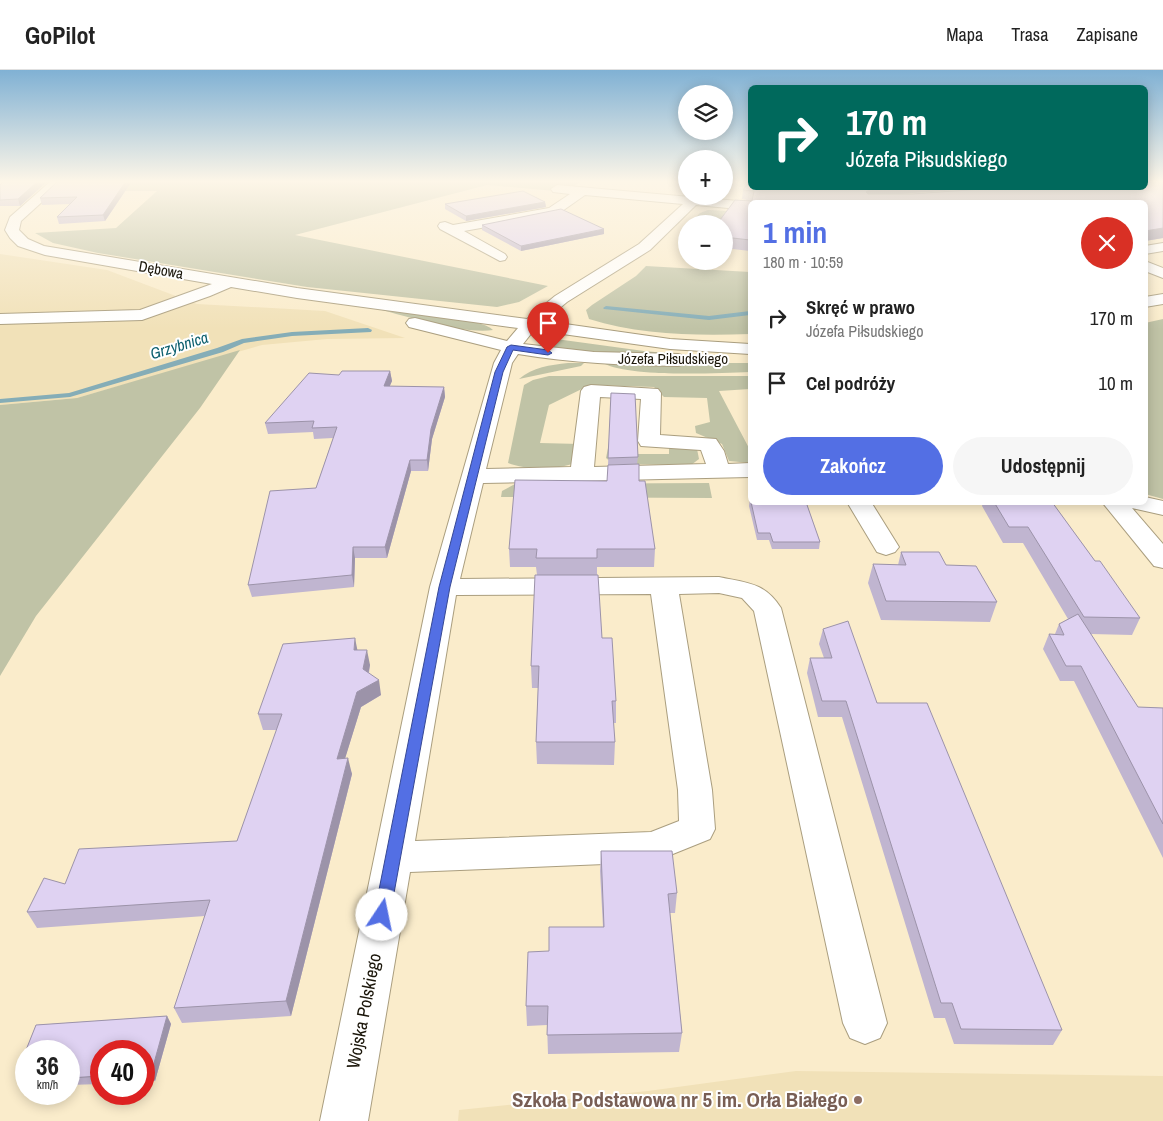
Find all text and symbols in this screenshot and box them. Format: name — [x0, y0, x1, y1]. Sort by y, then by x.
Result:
text: GoPilot — [25, 19, 95, 51]
text: Mapa — [946, 22, 983, 47]
text: Trasa — [1011, 22, 1048, 47]
text: Zapisane — [1076, 22, 1138, 47]
map controls — [678, 85, 733, 270]
button: layers — [678, 85, 733, 140]
text: 170 m — [846, 99, 927, 146]
icon: right — [763, 105, 828, 170]
text: Józefa Piłsudskiego — [846, 144, 1007, 174]
button: + — [678, 150, 733, 205]
text: 1 min — [763, 212, 827, 252]
button: − — [678, 215, 733, 270]
button: close — [1081, 217, 1133, 269]
text: 180 m · 10:59 — [763, 251, 843, 273]
street label: Dębowa — [137, 255, 185, 284]
text: Skręć w prawo — [806, 294, 915, 320]
pin — [527, 302, 569, 353]
icon: right — [763, 304, 791, 332]
text: 170 m — [1090, 305, 1133, 331]
icon: arrive — [534, 309, 562, 337]
text: Józefa Piłsudskiego — [806, 320, 923, 342]
water label: Grzybnica — [147, 326, 211, 364]
street label: Józefa Piłsudskiego — [618, 348, 728, 369]
icon: arrive — [763, 369, 791, 397]
text: Cel podróży — [806, 370, 895, 396]
text: 10 m — [1098, 370, 1133, 396]
button: Zakończ — [763, 437, 943, 495]
button: Udostępnij — [953, 437, 1133, 495]
position arrow — [355, 888, 407, 940]
street label: Wojska Polskiego — [340, 951, 387, 1071]
speed limit sign: 40 — [90, 1040, 155, 1105]
text: 36 — [36, 1049, 59, 1083]
text: km/h — [37, 1077, 58, 1093]
place label: Szkoła Podstawowa nr 5 im. Orła Białego — [512, 1085, 848, 1114]
marker: Szkoła Podstawowa nr 5 im. Orła Białego — [852, 1094, 864, 1106]

